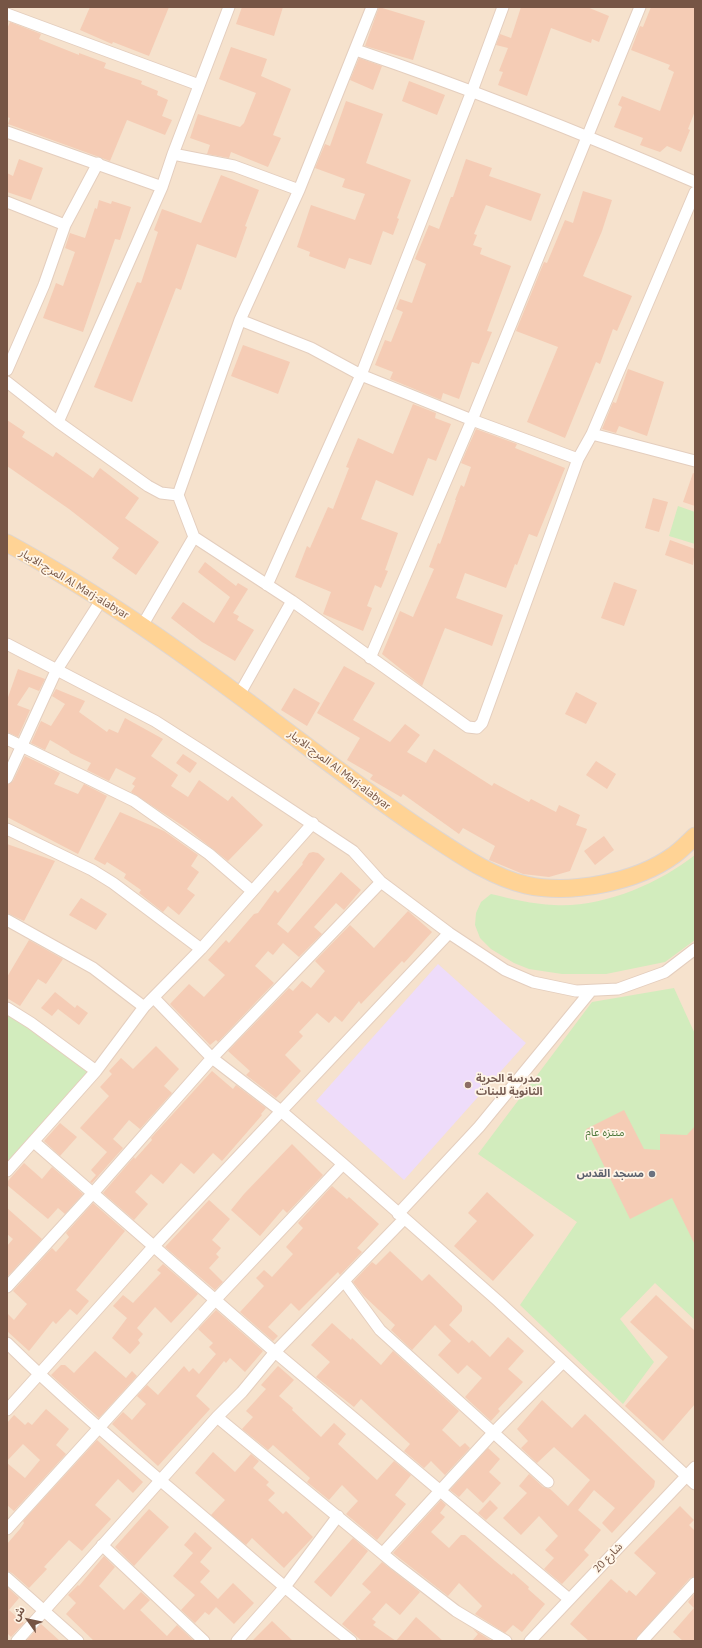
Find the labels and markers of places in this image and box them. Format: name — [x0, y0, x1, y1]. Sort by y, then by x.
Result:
place label: مدرسة الحرية الثانوية للبنات — [476, 1072, 543, 1098]
marker: مدرسة الحرية الثانوية للبنات — [463, 1080, 473, 1090]
place label: مسجد القدس — [577, 1167, 644, 1181]
marker: مسجد القدس — [647, 1169, 657, 1179]

